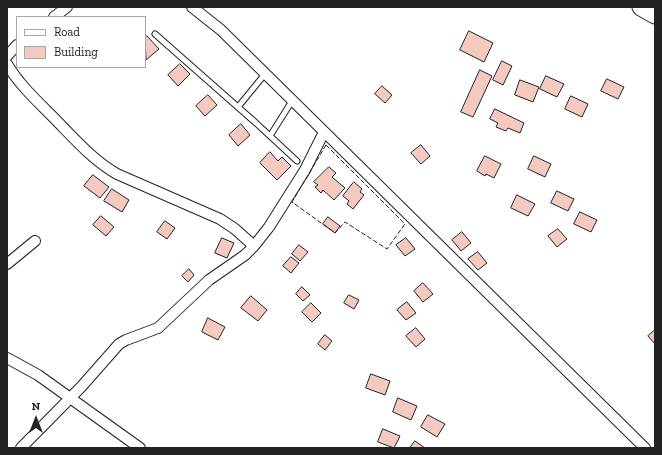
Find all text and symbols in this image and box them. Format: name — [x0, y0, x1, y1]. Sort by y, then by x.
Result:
legend — [16, 16, 146, 68]
text: Road — [54, 25, 80, 39]
text: Building — [54, 45, 98, 59]
north arrow — [16, 399, 56, 439]
text: N — [32, 400, 40, 413]

